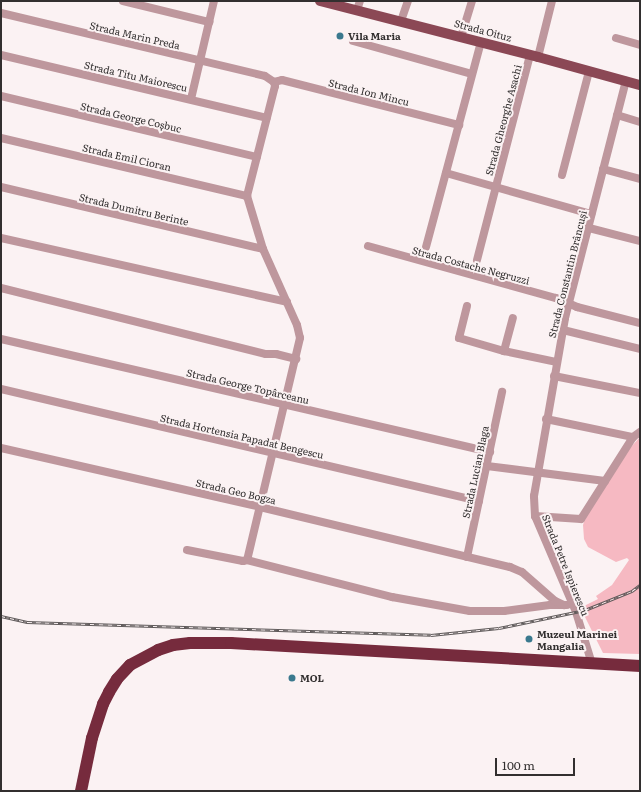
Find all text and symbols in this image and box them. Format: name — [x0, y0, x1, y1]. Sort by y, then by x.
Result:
street label: Strada Oituz — [453, 17, 513, 43]
street label: Strada Marin Preda — [89, 19, 181, 51]
place label: Vila Maria — [348, 30, 401, 42]
marker: Vila Maria — [335, 31, 345, 41]
street label: Strada Titu Maiorescu — [83, 58, 189, 94]
street label: Strada Gheorghe Asachi — [482, 63, 524, 177]
street label: Strada Ion Mincu — [327, 76, 411, 108]
street label: Strada George Coșbuc — [79, 100, 183, 134]
street label: Strada Emil Cioran — [81, 141, 173, 173]
street label: Strada Dumitru Berinte — [78, 191, 190, 227]
street label: Strada Constantin Brâncuși — [545, 209, 589, 339]
street label: Strada Costache Negruzzi — [411, 244, 531, 286]
street label: Strada George Topârceanu — [185, 366, 311, 406]
street label: Strada Hortensia Papadat Bengescu — [159, 411, 325, 461]
street label: Strada Lucian Blaga — [459, 425, 491, 519]
street label: Strada Geo Bogza — [195, 476, 277, 506]
street label: Strada Petre Ispierescu — [540, 512, 592, 618]
place label: Muzeul Marinei Mangalia — [537, 627, 617, 650]
marker: Muzeul Marinei Mangalia — [524, 634, 534, 644]
place label: MOL — [300, 672, 324, 684]
marker: MOL — [287, 673, 297, 683]
scale bar — [497, 750, 577, 776]
text: 100 m — [502, 756, 535, 774]

